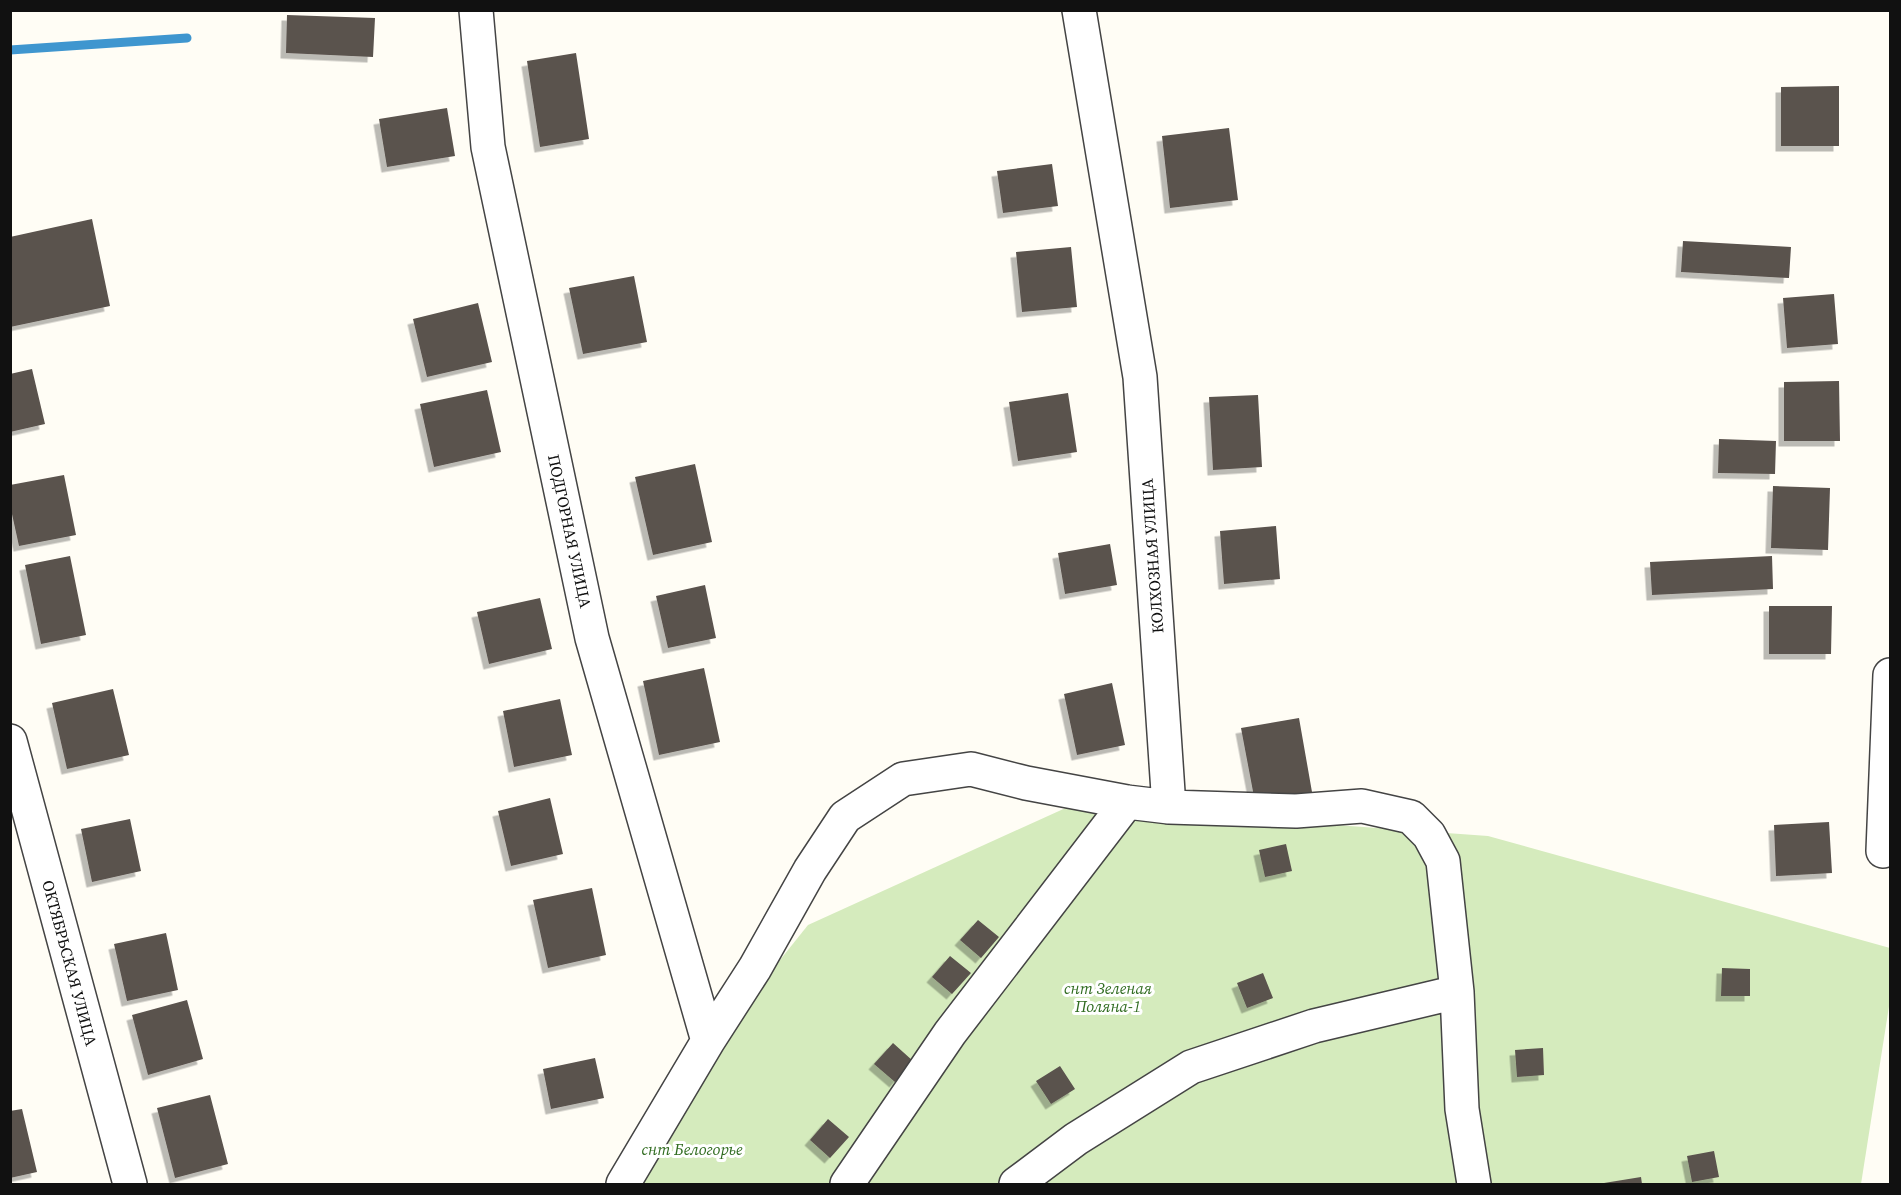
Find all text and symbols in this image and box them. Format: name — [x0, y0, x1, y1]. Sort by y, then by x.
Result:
street label: ПОДГОРНАЯ УЛИЦА — [543, 452, 597, 610]
street label: КОЛХОЗНАЯ УЛИЦА — [1136, 478, 1168, 634]
street label: ОКТЯБРЬСКАЯ УЛИЦА — [37, 878, 103, 1049]
park label: снт Зеленая Поляна-1 — [1064, 977, 1152, 1017]
park label: снт Белогорье — [642, 1138, 743, 1160]

